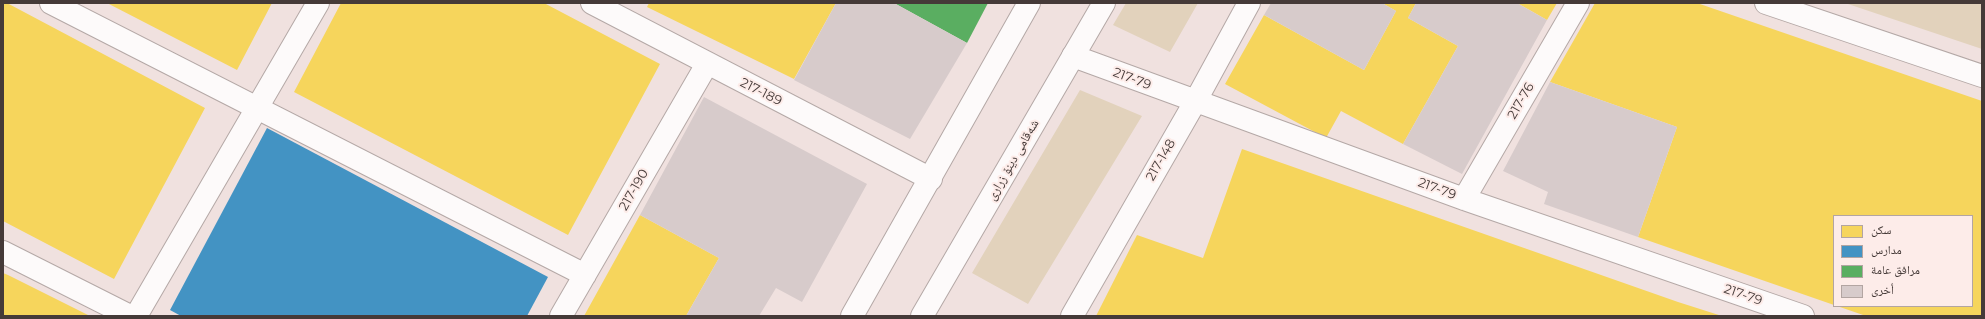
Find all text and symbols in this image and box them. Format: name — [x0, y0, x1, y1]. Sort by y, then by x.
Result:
street label: 217-79 — [1111, 65, 1153, 93]
street label: 217-189 — [738, 75, 784, 109]
street label: 217-76 — [1504, 80, 1538, 122]
street label: شەقامی دینۆ زراری — [984, 117, 1042, 203]
street label: 217-148 — [1143, 136, 1179, 184]
street label: 217-190 — [616, 167, 652, 213]
street label: 217-79 — [1416, 175, 1458, 203]
legend — [1833, 215, 1973, 307]
text: سكن — [1871, 222, 1891, 237]
text: مدارس — [1871, 242, 1902, 257]
text: مرافق عامة — [1871, 262, 1920, 277]
street label: 217-79 — [1722, 281, 1764, 309]
text: أخرى — [1871, 282, 1894, 297]

